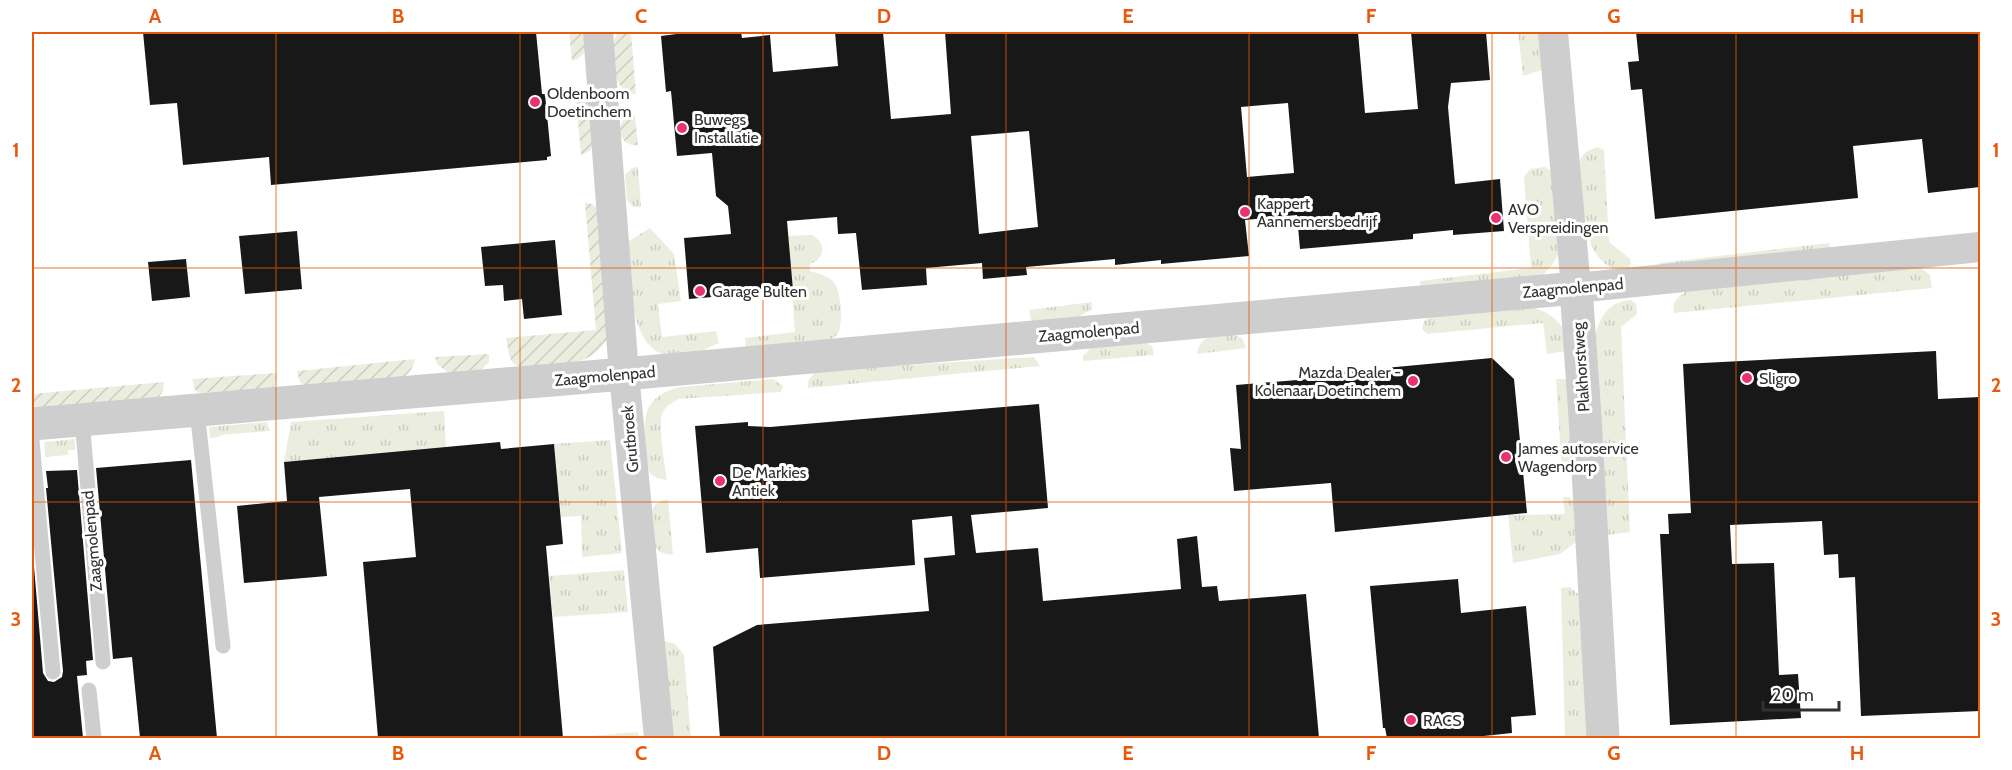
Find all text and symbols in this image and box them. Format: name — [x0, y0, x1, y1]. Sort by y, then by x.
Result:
text: A — [149, 4, 162, 28]
text: B — [392, 4, 404, 28]
text: C — [635, 4, 647, 28]
text: D — [877, 4, 891, 28]
text: E — [1122, 4, 1134, 28]
text: F — [1366, 4, 1377, 28]
text: G — [1607, 4, 1621, 28]
text: H — [1850, 4, 1864, 28]
place label: Oldenboom Doetinchem — [547, 84, 631, 121]
marker: Oldenboom Doetinchem — [528, 95, 542, 109]
place label: Buwegs Installatie — [694, 110, 759, 147]
marker: Buwegs Installatie — [675, 121, 689, 135]
text: 1 — [12, 138, 20, 162]
text: 1 — [1992, 138, 2000, 162]
place label: Kappert Aannemersbedrijf — [1257, 194, 1378, 231]
place label: AVO Verspreidingen — [1508, 200, 1608, 237]
marker: Kappert Aannemersbedrijf — [1238, 205, 1252, 219]
marker: AVO Verspreidingen — [1489, 211, 1503, 225]
street label: Zaagmolenpad — [1522, 274, 1624, 302]
place label: Garage Bulten — [712, 282, 807, 301]
marker: Garage Bulten — [693, 284, 707, 298]
street label: Zaagmolenpad — [1038, 318, 1140, 346]
street label: Plakhorstweg — [1568, 320, 1594, 413]
street label: Zaagmolenpad — [554, 362, 656, 390]
place label: Mazda Dealer - Kolenaar Doetinchem — [1254, 363, 1401, 400]
place label: Sligro — [1759, 369, 1797, 388]
marker: Sligro — [1740, 371, 1754, 385]
text: 2 — [11, 373, 21, 397]
text: 2 — [1991, 373, 2001, 397]
marker: Mazda Dealer - Kolenaar Doetinchem — [1406, 374, 1420, 388]
street label: Grutbroek — [618, 404, 642, 473]
place label: James autoservice Wagendorp — [1517, 439, 1639, 476]
marker: James autoservice Wagendorp — [1499, 450, 1513, 464]
place label: De Markies Antiek — [732, 463, 807, 500]
marker: De Markies Antiek — [713, 474, 727, 488]
street label: Zaagmolenpad — [78, 490, 106, 592]
text: 3 — [11, 607, 21, 631]
text: 3 — [1991, 607, 2001, 631]
scale bar — [1763, 674, 1840, 712]
text: 20 m — [1772, 684, 1814, 706]
place label: RACS — [1423, 711, 1462, 730]
marker: RACS — [1404, 713, 1418, 727]
text: A — [149, 741, 162, 765]
text: B — [392, 741, 404, 765]
text: C — [635, 741, 647, 765]
text: D — [877, 741, 891, 765]
text: E — [1122, 741, 1134, 765]
text: F — [1366, 741, 1377, 765]
text: G — [1607, 741, 1621, 765]
text: H — [1850, 741, 1864, 765]

